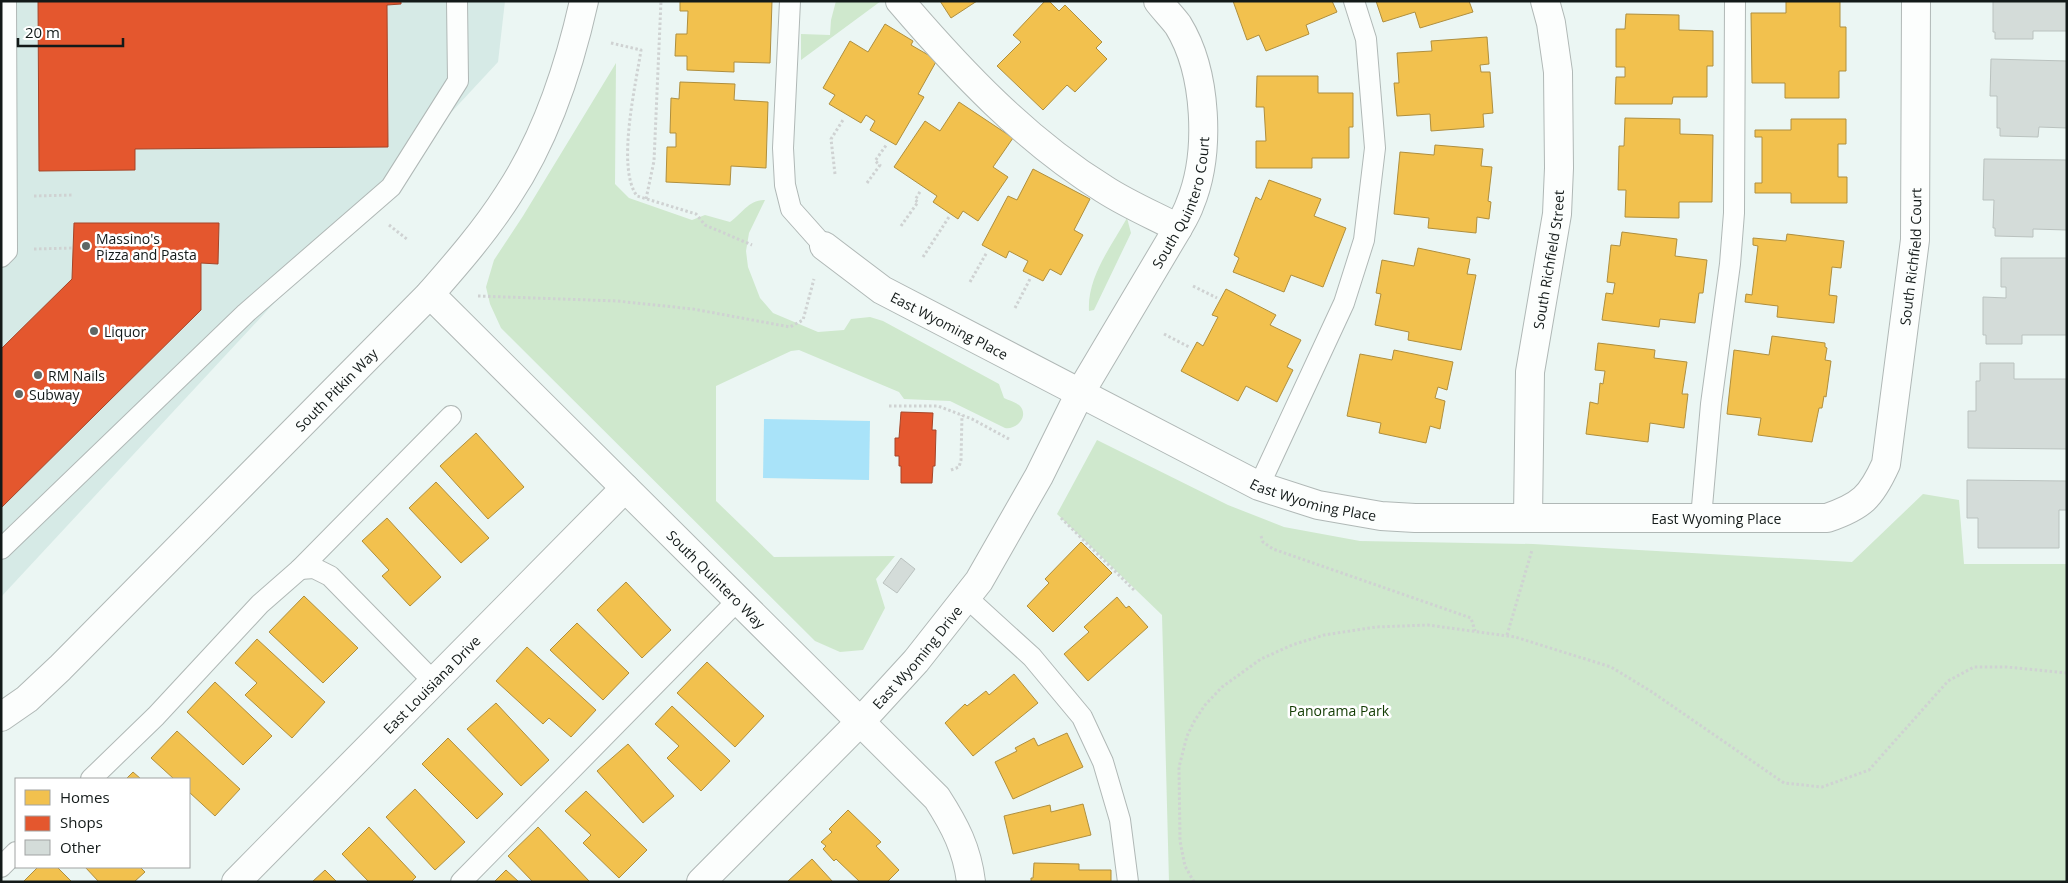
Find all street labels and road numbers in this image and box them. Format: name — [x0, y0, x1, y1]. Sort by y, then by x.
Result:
street label: South Quintero Court — [1147, 136, 1213, 272]
street label: South Richfield Court — [1895, 188, 1925, 326]
street label: South Richfield Street — [1528, 190, 1568, 330]
street label: East Wyoming Place — [888, 287, 1012, 364]
street label: South Pitkin Way — [290, 343, 382, 435]
street label: East Wyoming Place — [1247, 474, 1378, 525]
street label: East Wyoming Place — [1651, 509, 1781, 528]
street label: South Quintero Way — [663, 526, 771, 633]
street label: East Wyoming Drive — [868, 601, 966, 713]
street label: East Louisiana Drive — [379, 631, 484, 737]

